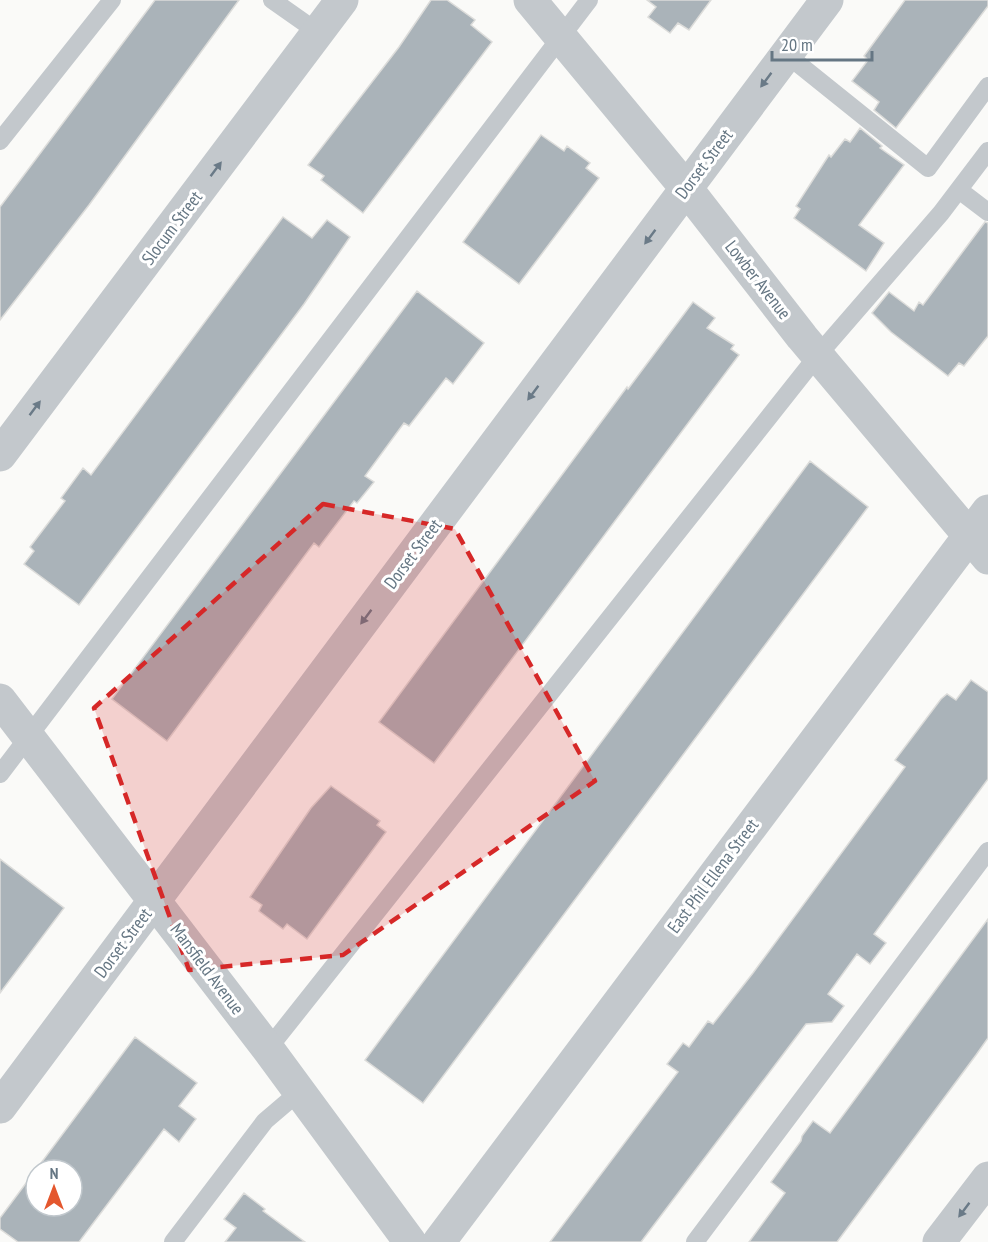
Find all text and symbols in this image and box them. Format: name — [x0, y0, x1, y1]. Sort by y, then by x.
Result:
scale bar — [772, 24, 872, 62]
text: 20 m — [781, 33, 813, 56]
one-way arrow — [761, 73, 773, 88]
street label: Dorset Street — [670, 124, 737, 203]
one-way arrow — [210, 161, 222, 177]
street label: Slocum Street — [136, 186, 207, 269]
one-way arrow — [644, 228, 656, 244]
street label: Lowber Avenue — [720, 236, 796, 324]
one-way arrow — [527, 385, 539, 401]
one-way arrow — [29, 401, 41, 416]
street label: Dorset Street — [379, 514, 446, 593]
one-way arrow — [361, 609, 373, 624]
street label: East Phil Ellena Street — [662, 814, 763, 938]
street label: Dorset Street — [89, 903, 156, 982]
street label: Mansfield Avenue — [165, 918, 249, 1019]
north arrow — [24, 1158, 84, 1218]
text: N — [50, 1163, 58, 1183]
one-way arrow — [958, 1202, 970, 1217]

